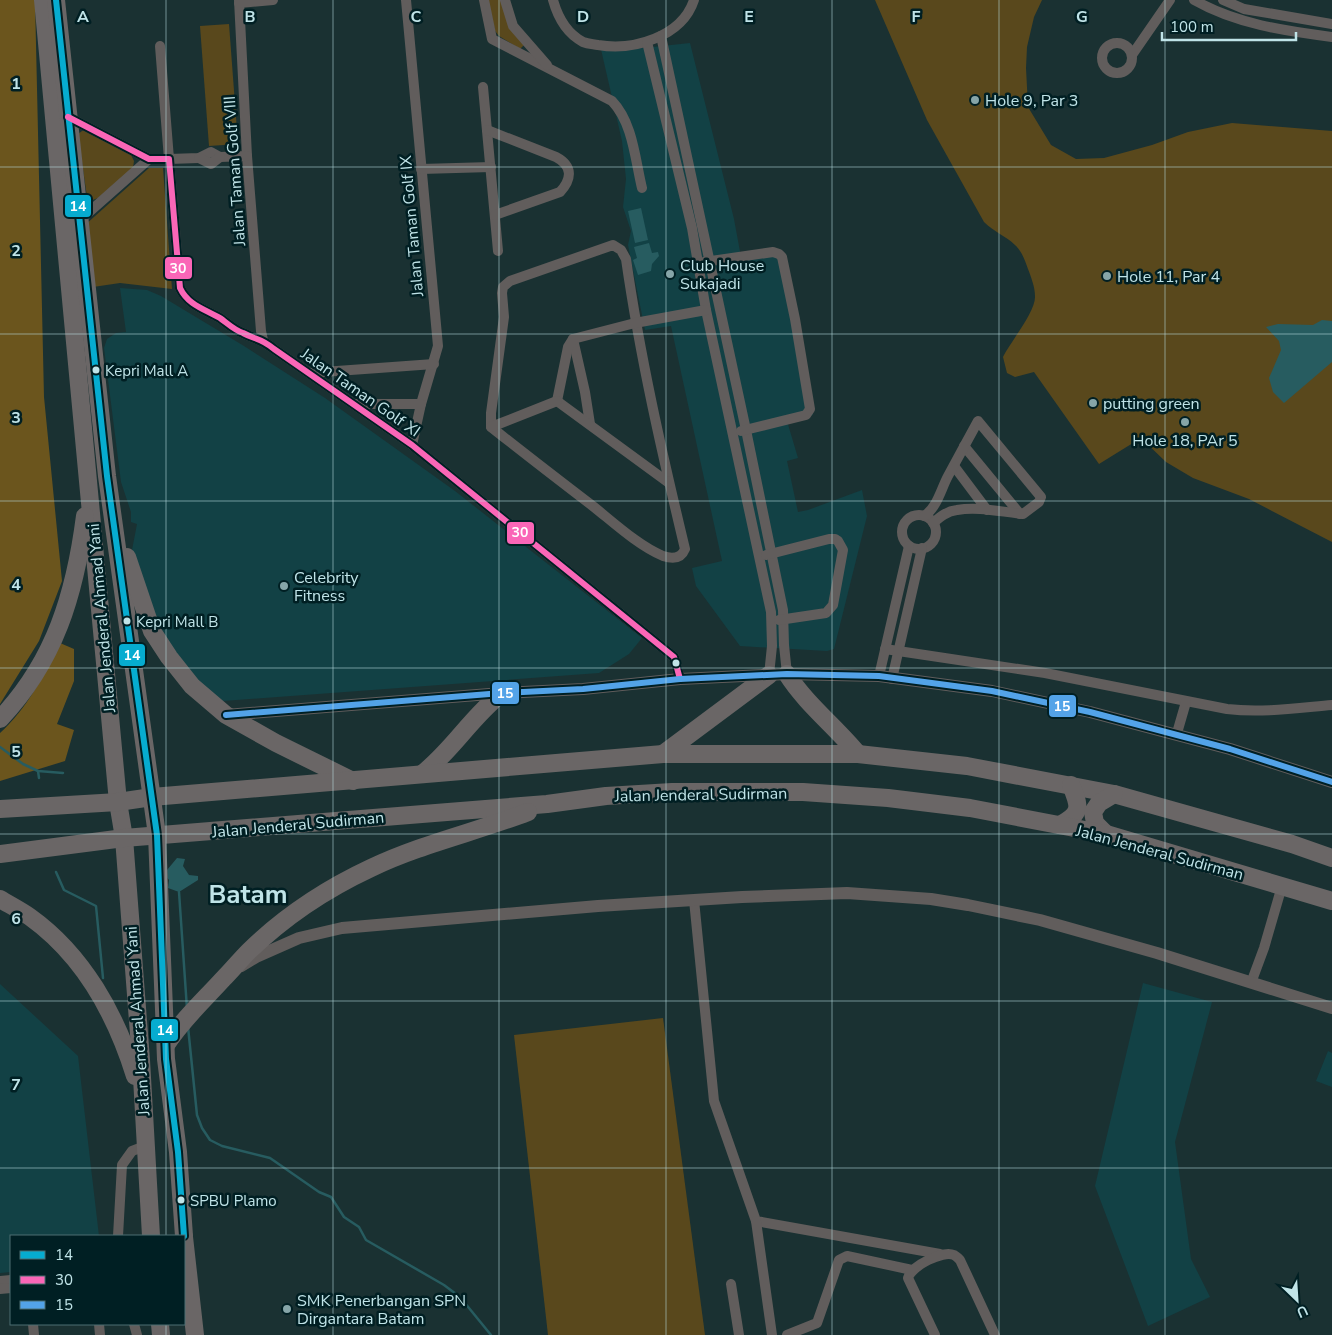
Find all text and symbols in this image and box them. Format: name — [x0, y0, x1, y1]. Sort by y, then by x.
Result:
text: A — [77, 6, 89, 28]
text: B — [244, 6, 256, 28]
text: C — [411, 6, 422, 28]
text: D — [577, 6, 589, 28]
text: E — [744, 6, 754, 28]
text: F — [912, 6, 921, 28]
text: G — [1076, 6, 1088, 28]
scale bar — [1162, 10, 1296, 42]
text: 100 m — [1170, 17, 1214, 37]
text: 1 — [11, 73, 21, 95]
place label: Hole 9, Par 3 — [985, 90, 1078, 112]
marker: Hole 9, Par 3 — [969, 94, 981, 106]
street label: Jalan Taman Golf VIII — [219, 95, 251, 248]
street label: Jalan Taman Golf IX — [395, 154, 429, 298]
line badge: 14 — [64, 194, 92, 218]
text: 14 — [70, 197, 87, 216]
text: 2 — [11, 240, 21, 262]
place label: Club House Sukajadi — [680, 255, 764, 295]
line badge: 30 — [164, 256, 193, 280]
text: 30 — [170, 259, 186, 278]
place label: Hole 11, Par 4 — [1117, 266, 1220, 288]
marker: Club House Sukajadi — [664, 268, 676, 280]
marker: Hole 11, Par 4 — [1101, 270, 1113, 282]
street label: Jalan Taman Golf XI — [295, 343, 425, 442]
place label: Kepri Mall A — [105, 361, 188, 381]
marker: Kepri Mall A — [91, 365, 101, 375]
place label: putting green — [1103, 393, 1200, 415]
marker: putting green — [1087, 397, 1099, 409]
text: 3 — [11, 407, 21, 429]
marker: Hole 18, PAr 5 — [1179, 416, 1191, 428]
place label: Hole 18, PAr 5 — [1132, 430, 1238, 452]
line badge: 30 — [506, 521, 535, 545]
street label: Jalan Jenderal Ahmad Yani — [83, 522, 121, 714]
text: 30 — [512, 523, 528, 542]
place label: Celebrity Fitness — [294, 567, 359, 607]
text: 4 — [11, 574, 21, 596]
marker: Celebrity Fitness — [278, 580, 290, 592]
place label: Kepri Mall B — [136, 612, 218, 632]
marker: Kepri Mall B — [122, 616, 132, 626]
line badge: 14 — [118, 643, 146, 667]
text: 14 — [124, 646, 141, 665]
unlabelled marker — [671, 658, 681, 668]
line badge: 15 — [491, 681, 520, 705]
text: 15 — [497, 684, 513, 703]
line badge: 15 — [1048, 694, 1077, 718]
text: 15 — [1054, 697, 1070, 716]
text: 5 — [11, 741, 21, 763]
street label: Jalan Jenderal Sudirman — [614, 782, 787, 808]
street label: Jalan Jenderal Sudirman — [210, 807, 385, 844]
street label: Jalan Jenderal Sudirman — [1073, 820, 1246, 886]
district label: Batam — [208, 877, 288, 912]
text: 6 — [11, 908, 21, 930]
street label: Jalan Jenderal Ahmad Yani — [120, 926, 156, 1117]
line badge: 14 — [150, 1018, 179, 1042]
text: 14 — [157, 1021, 174, 1040]
text: 7 — [11, 1074, 21, 1096]
place label: SPBU Plamo — [190, 1191, 277, 1211]
marker: SPBU Plamo — [176, 1195, 186, 1205]
legend — [10, 1235, 185, 1325]
text: 14 — [55, 1245, 73, 1265]
text: 30 — [55, 1270, 73, 1290]
north arrow — [1272, 1275, 1322, 1325]
place label: SMK Penerbangan SPN Dirgantara Batam — [297, 1290, 466, 1330]
text: 15 — [55, 1295, 73, 1315]
text: U — [1294, 1301, 1311, 1322]
marker: SMK Penerbangan SPN Dirgantara Batam — [281, 1303, 293, 1315]

